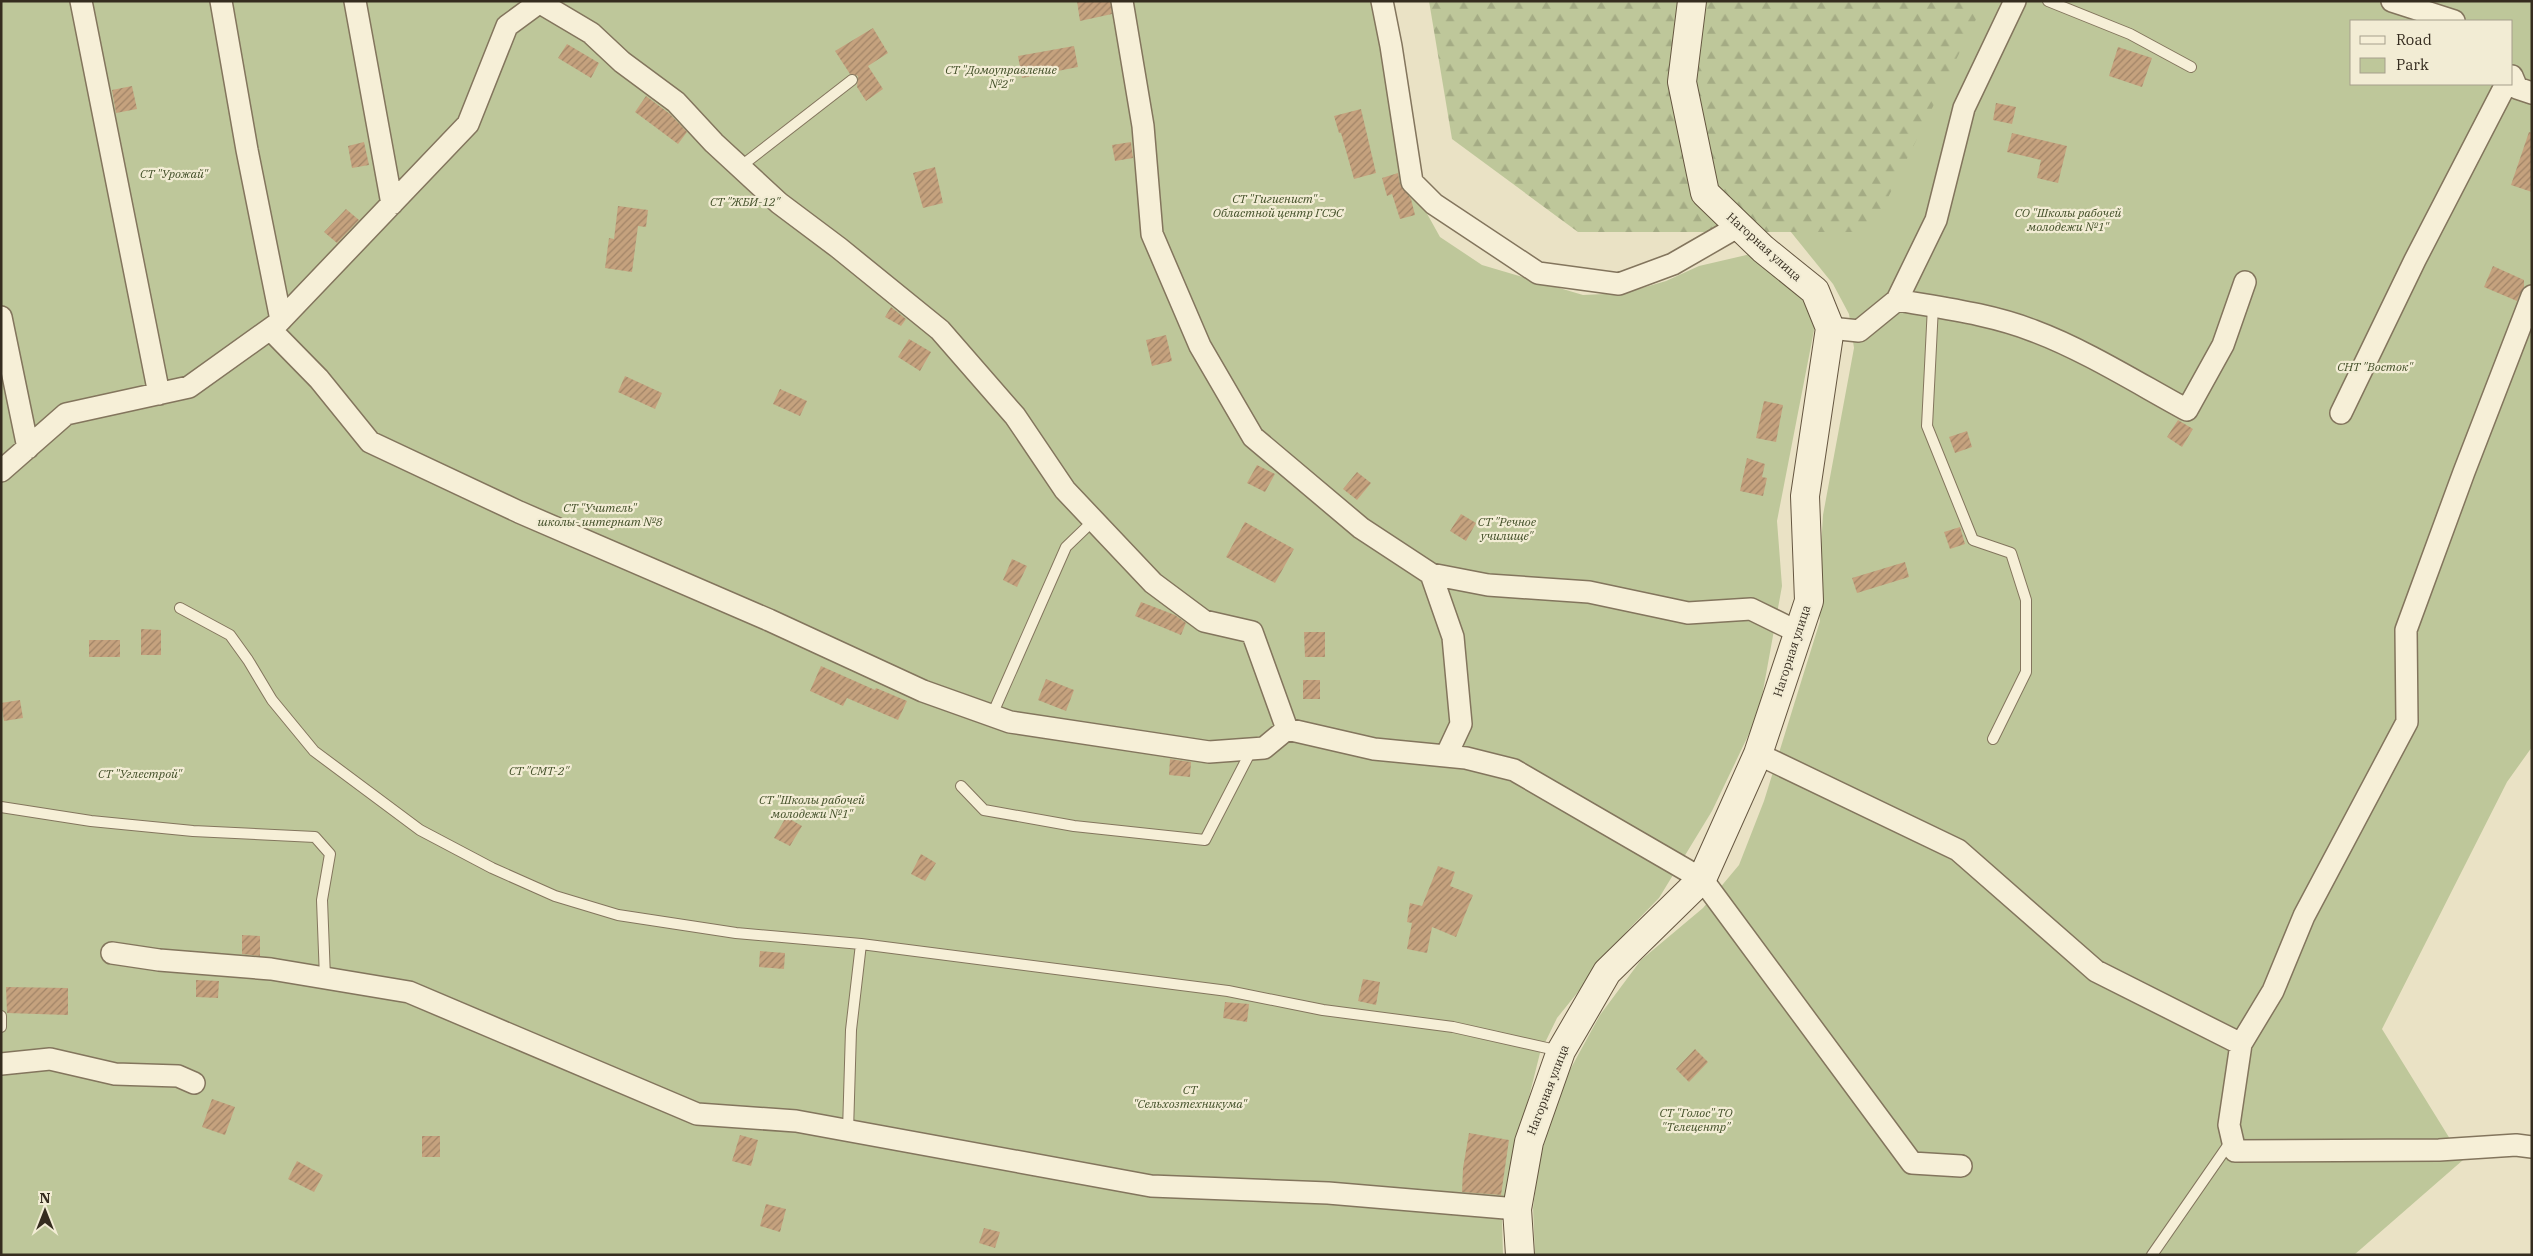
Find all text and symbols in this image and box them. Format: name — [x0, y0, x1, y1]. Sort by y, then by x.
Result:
legend — [2350, 20, 2513, 85]
text: Road — [2396, 30, 2432, 49]
text: Park — [2396, 55, 2429, 74]
park label: СТ "Домоуправление №2" — [945, 62, 1057, 91]
park label: СТ "Урожай" — [140, 166, 209, 181]
park label: СТ "Гигиенист" - Областной центр ГСЭС — [1213, 191, 1344, 220]
park label: СТ "ЖБИ-12" — [710, 194, 781, 209]
park label: СО "Школы рабочей молодежи №1" — [2015, 205, 2121, 234]
street label: Нагорная улица — [1724, 209, 1805, 285]
park label: СНТ "Восток" — [2337, 359, 2414, 374]
park label: СТ "Учитель" школы- интернат №8 — [538, 500, 663, 529]
park label: СТ "Речное училище" — [1478, 514, 1537, 543]
street label: Нагорная улица — [1770, 603, 1814, 699]
park label: СТ "СМТ-2" — [509, 763, 570, 778]
park label: СТ "Углестрой" — [98, 766, 183, 781]
park label: СТ "Школы рабочей молодежи №1" — [759, 792, 865, 821]
street label: Нагорная улица — [1523, 1042, 1572, 1137]
park label: СТ "Сельхозтехникума" — [1133, 1082, 1248, 1111]
park label: СТ "Голос" ТО "Телецентр" — [1659, 1105, 1733, 1134]
north arrow — [20, 1186, 70, 1236]
text: N — [39, 1189, 51, 1207]

